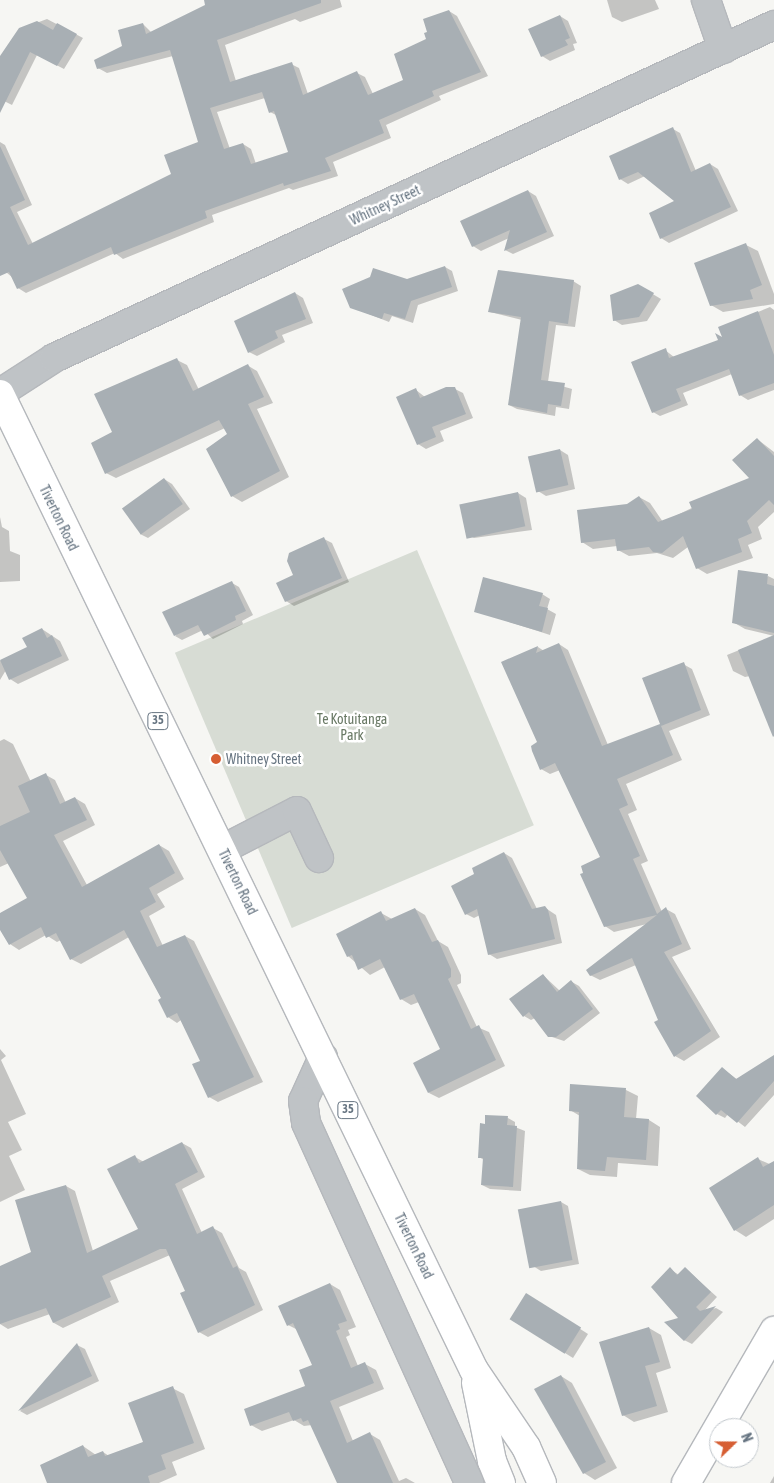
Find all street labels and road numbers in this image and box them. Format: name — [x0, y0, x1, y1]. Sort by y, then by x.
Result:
street label: Whitney Street — [347, 181, 423, 229]
street label: Tiverton Road — [36, 482, 82, 554]
road number: 35 — [147, 711, 169, 730]
street label: Tiverton Road — [215, 846, 261, 918]
road number: 35 — [337, 1100, 359, 1120]
street label: Tiverton Road — [391, 1210, 437, 1282]

